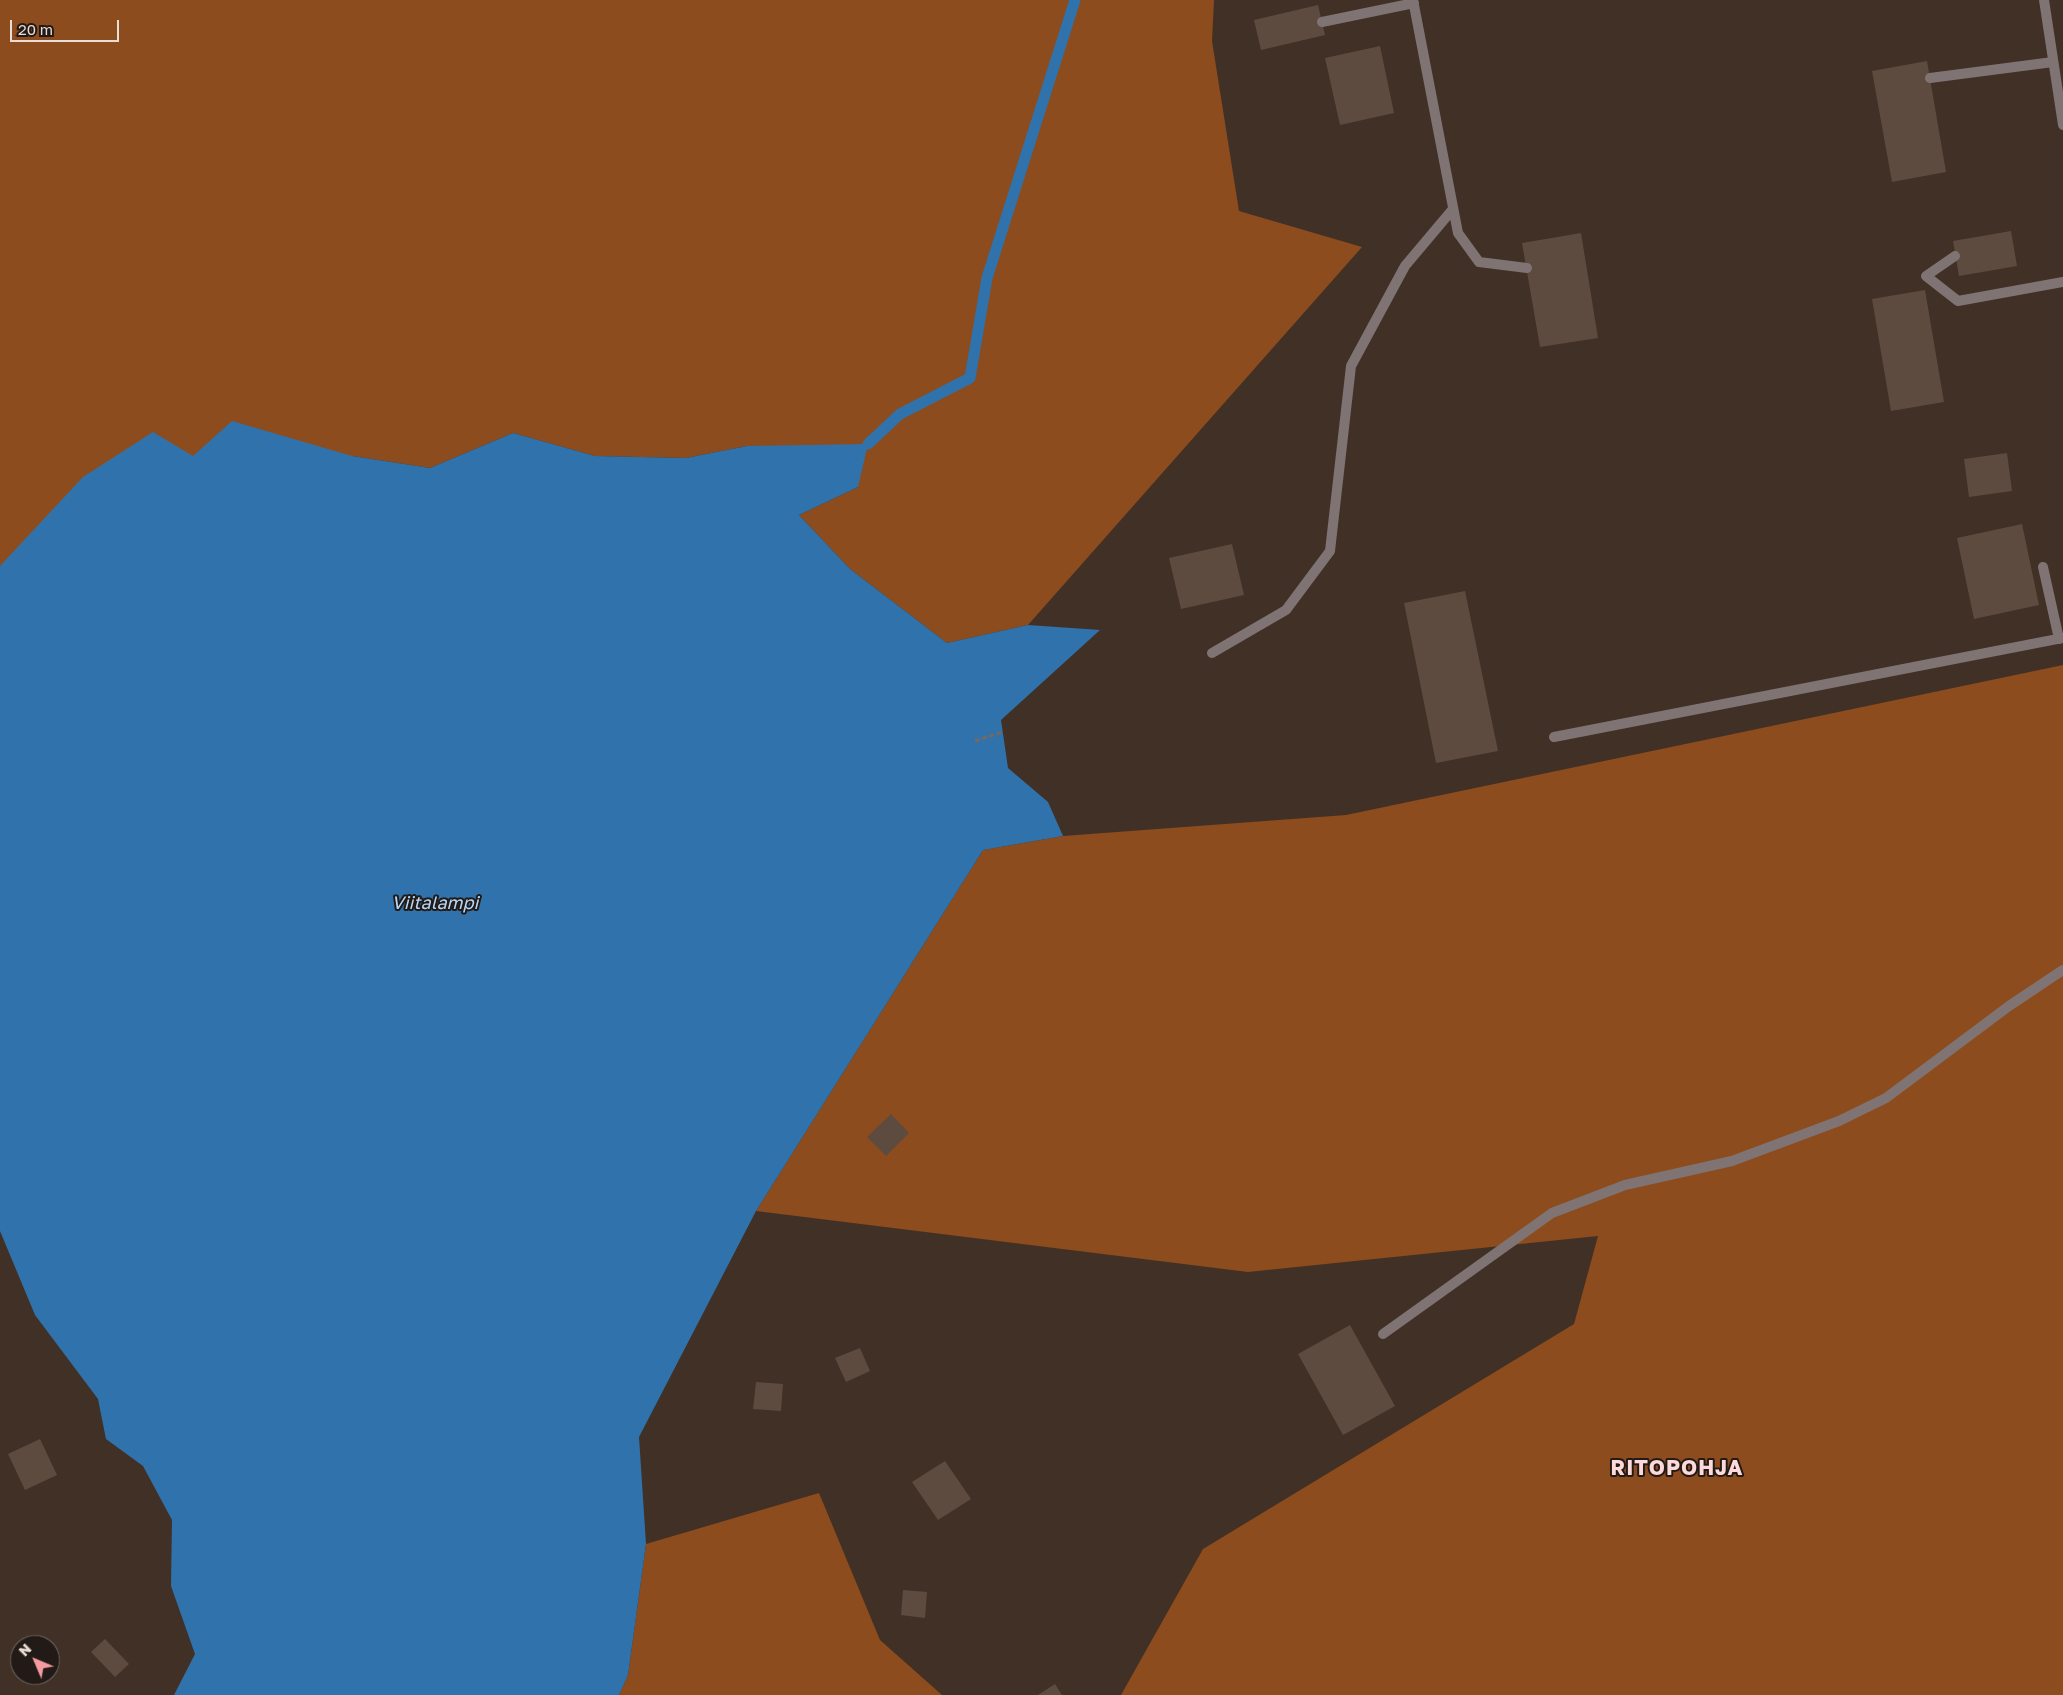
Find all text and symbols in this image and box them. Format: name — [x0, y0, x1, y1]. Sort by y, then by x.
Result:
scale bar — [12, 10, 121, 42]
text: 20 m — [18, 20, 53, 38]
water label: Viitalampi — [392, 892, 478, 914]
district label: RITOPOHJA — [1609, 1455, 1745, 1481]
north arrow — [10, 1635, 60, 1685]
text: N — [15, 1640, 35, 1660]

